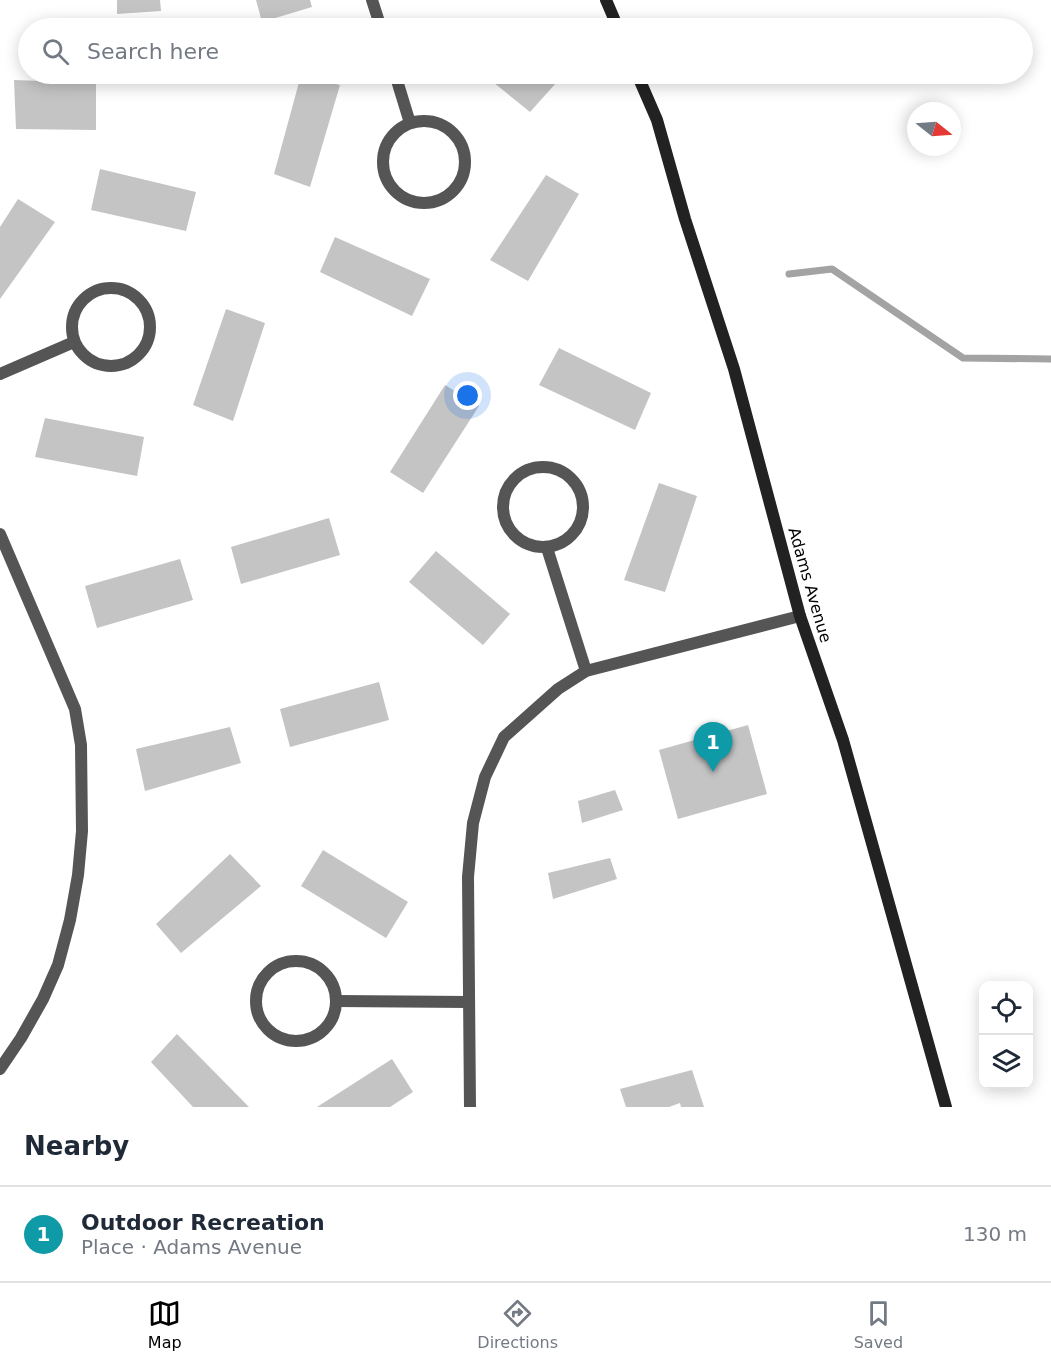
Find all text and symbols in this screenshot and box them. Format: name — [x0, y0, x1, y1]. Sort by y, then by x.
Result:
search box — [18, 18, 1033, 84]
icon: search — [39, 35, 72, 68]
text: Search here — [87, 39, 219, 64]
north arrow — [907, 102, 961, 156]
your location — [453, 381, 482, 410]
street label: Adams Avenue — [784, 525, 836, 645]
pin: 1 — [694, 722, 732, 772]
map controls — [979, 981, 1033, 1089]
button: locate — [979, 981, 1033, 1035]
button: layers — [979, 1035, 1033, 1089]
text: Nearby — [24, 1131, 129, 1161]
text: Outdoor Recreation — [81, 1210, 325, 1235]
text: 1 — [37, 1222, 50, 1246]
text: 130 m — [963, 1222, 1027, 1246]
text: Place · Adams Avenue — [81, 1235, 302, 1259]
tab: Map — [148, 1297, 182, 1352]
tab: Directions — [477, 1297, 558, 1352]
tab: Saved — [854, 1297, 903, 1352]

